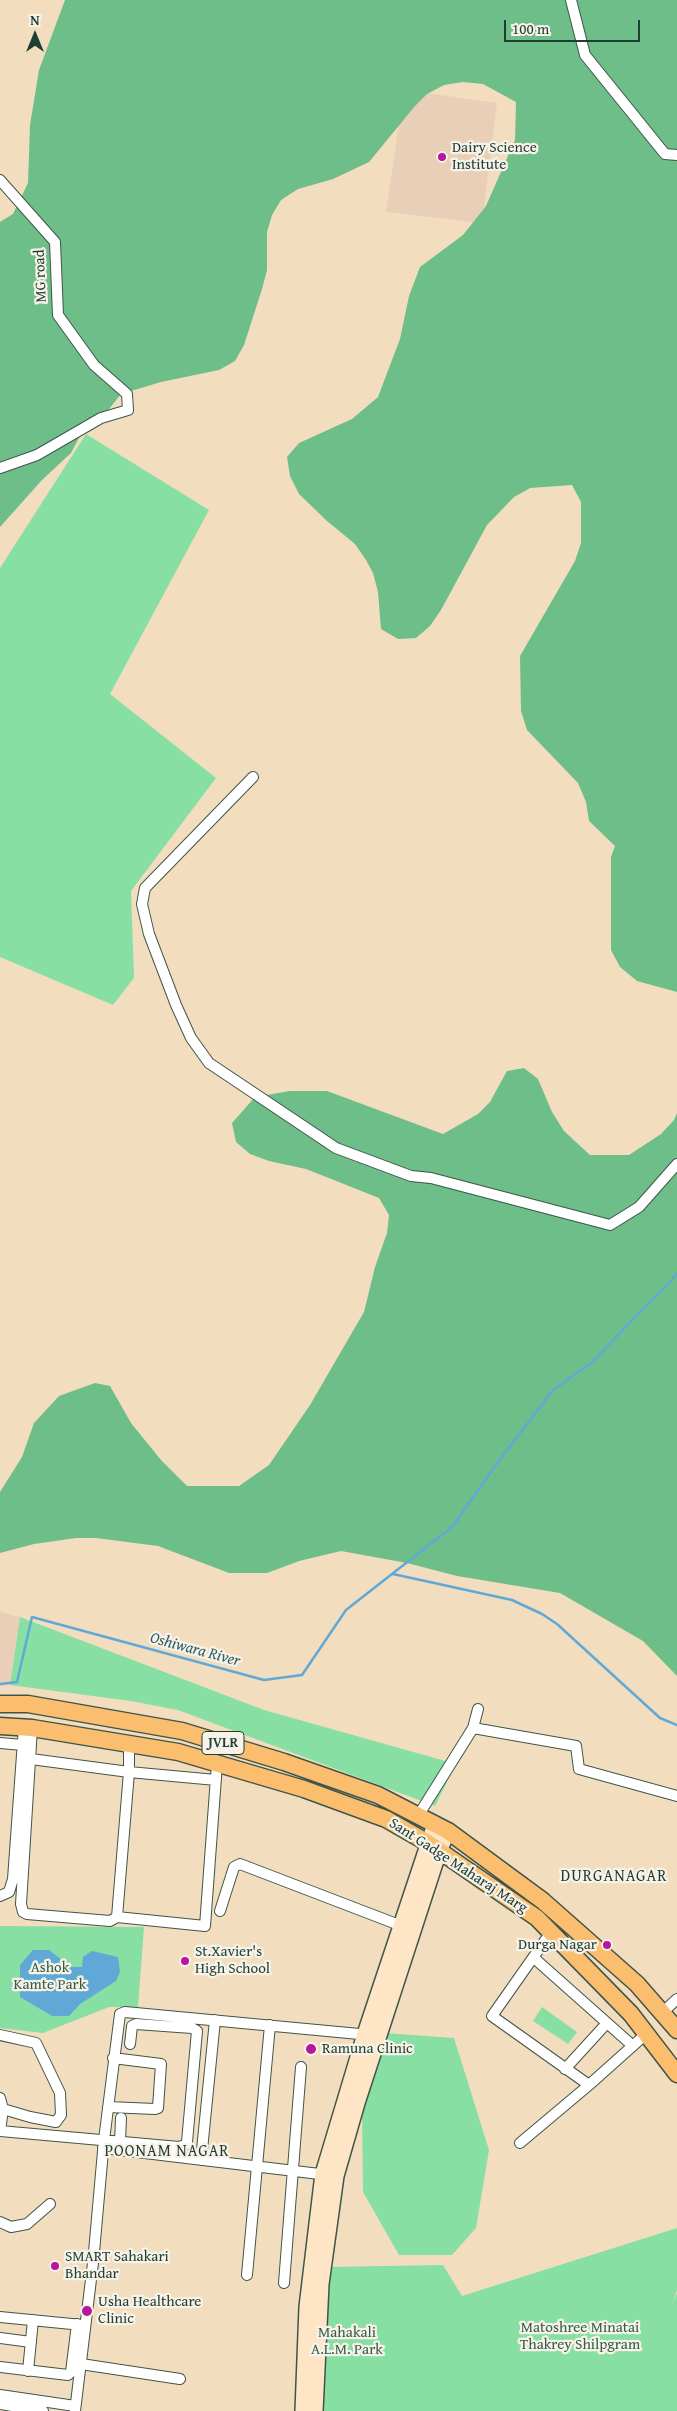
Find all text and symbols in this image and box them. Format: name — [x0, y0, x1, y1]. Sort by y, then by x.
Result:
north arrow — [10, 10, 60, 60]
text: N — [30, 10, 40, 30]
scale bar — [507, 10, 643, 42]
text: 100 m — [512, 18, 549, 39]
place label: Dairy Science Institute — [452, 139, 537, 174]
marker: Dairy Science Institute — [436, 151, 448, 163]
street label: MG road — [31, 249, 51, 303]
water label: Oshiwara River — [148, 1629, 242, 1671]
road number: JVLR — [202, 1732, 244, 1755]
street label: Sant Gadge Maharaj Marg — [385, 1814, 531, 1918]
district label: DURGANAGAR — [559, 1867, 669, 1887]
place label: Durga Nagar — [518, 1936, 597, 1954]
marker: Durga Nagar — [601, 1939, 613, 1951]
place label: St.Xavier's High School — [195, 1943, 270, 1978]
marker: St.Xavier's High School — [179, 1955, 191, 1967]
park label: Ashok Kamte Park — [14, 1959, 86, 1994]
place label: Ramuna Clinic — [322, 2040, 413, 2058]
marker: Ramuna Clinic — [304, 2042, 318, 2056]
district label: POONAM NAGAR — [103, 2142, 231, 2162]
place label: SMART Sahakari Bhandar — [65, 2248, 169, 2283]
marker: SMART Sahakari Bhandar — [49, 2260, 61, 2272]
place label: Usha Healthcare Clinic — [98, 2293, 201, 2328]
marker: Usha Healthcare Clinic — [80, 2304, 94, 2318]
park label: Matoshree Minatai Thakrey Shilpgram — [520, 2319, 640, 2354]
park label: Mahakali A.L.M. Park — [311, 2324, 383, 2359]

